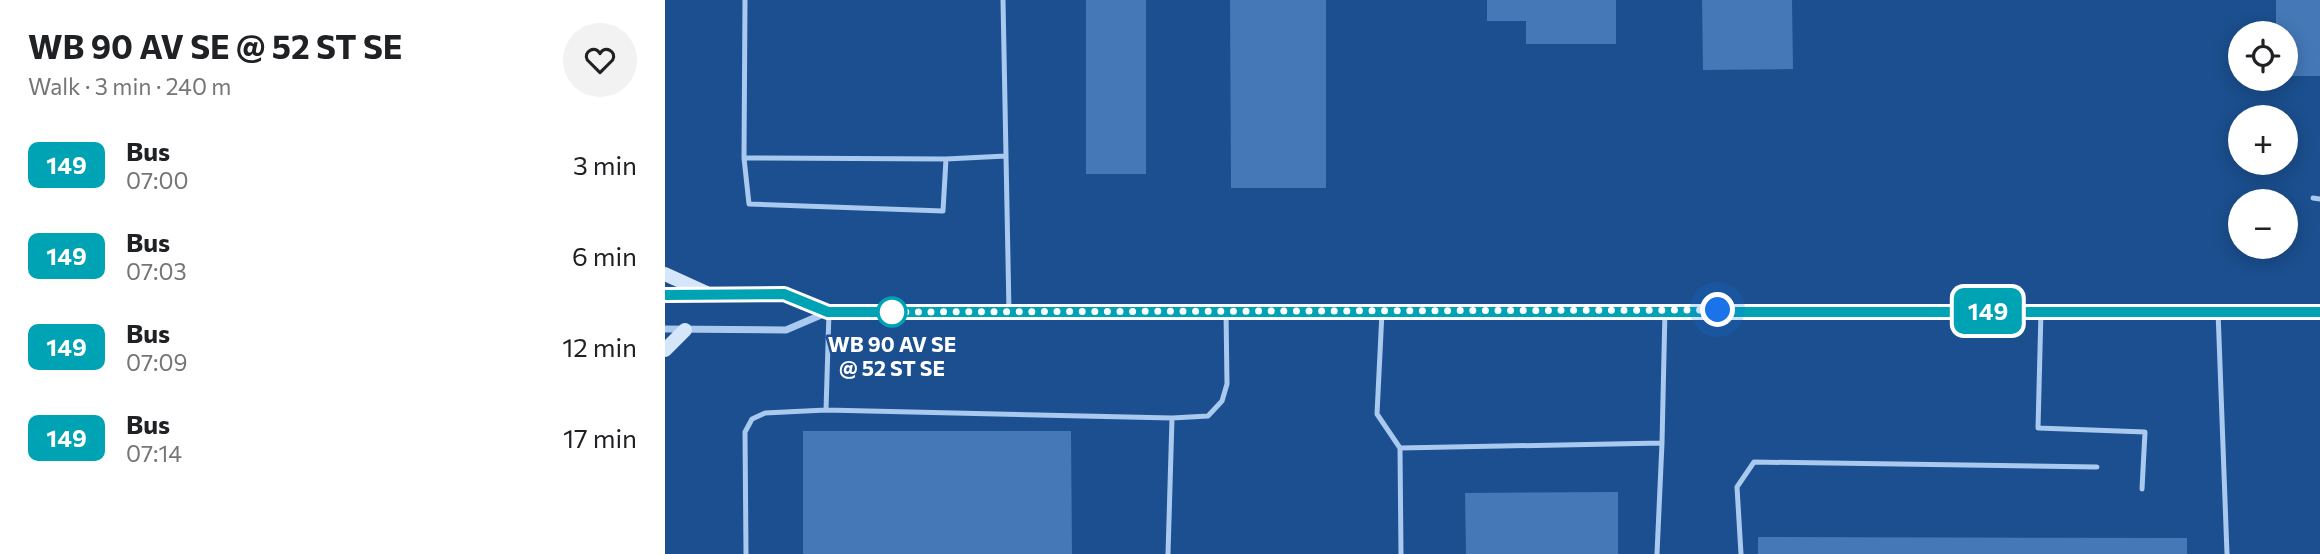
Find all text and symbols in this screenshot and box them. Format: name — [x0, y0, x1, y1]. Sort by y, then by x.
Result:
map controls — [2228, 21, 2298, 259]
button: locate — [2228, 21, 2298, 91]
button: heart — [563, 23, 637, 97]
text: WB 90 AV SE @ 52 ST SE — [28, 25, 402, 66]
text: Walk · 3 min · 240 m — [28, 72, 231, 100]
button: + — [2228, 105, 2298, 175]
text: Bus — [126, 135, 170, 166]
text: 3 min — [573, 149, 637, 180]
text: 149 — [46, 150, 87, 179]
text: 07:00 — [126, 166, 189, 194]
button: − — [2228, 189, 2298, 259]
text: Bus — [126, 226, 170, 257]
text: 6 min — [572, 240, 637, 271]
text: 149 — [46, 241, 87, 270]
text: 07:03 — [126, 257, 187, 285]
line badge: 149 — [1948, 288, 2028, 334]
your location — [1700, 292, 1735, 327]
text: 149 — [1968, 296, 2008, 325]
marker: WB 90 AV SE @ 52 ST SE — [877, 297, 907, 327]
text: Bus — [126, 317, 170, 348]
text: 12 min — [562, 331, 637, 362]
place label: WB 90 AV SE @ 52 ST SE — [828, 331, 956, 380]
text: 149 — [46, 332, 87, 361]
text: 07:09 — [126, 348, 187, 376]
text: Bus — [126, 408, 170, 439]
text: 17 min — [563, 422, 637, 453]
text: 149 — [46, 423, 87, 452]
text: 07:14 — [126, 439, 182, 467]

